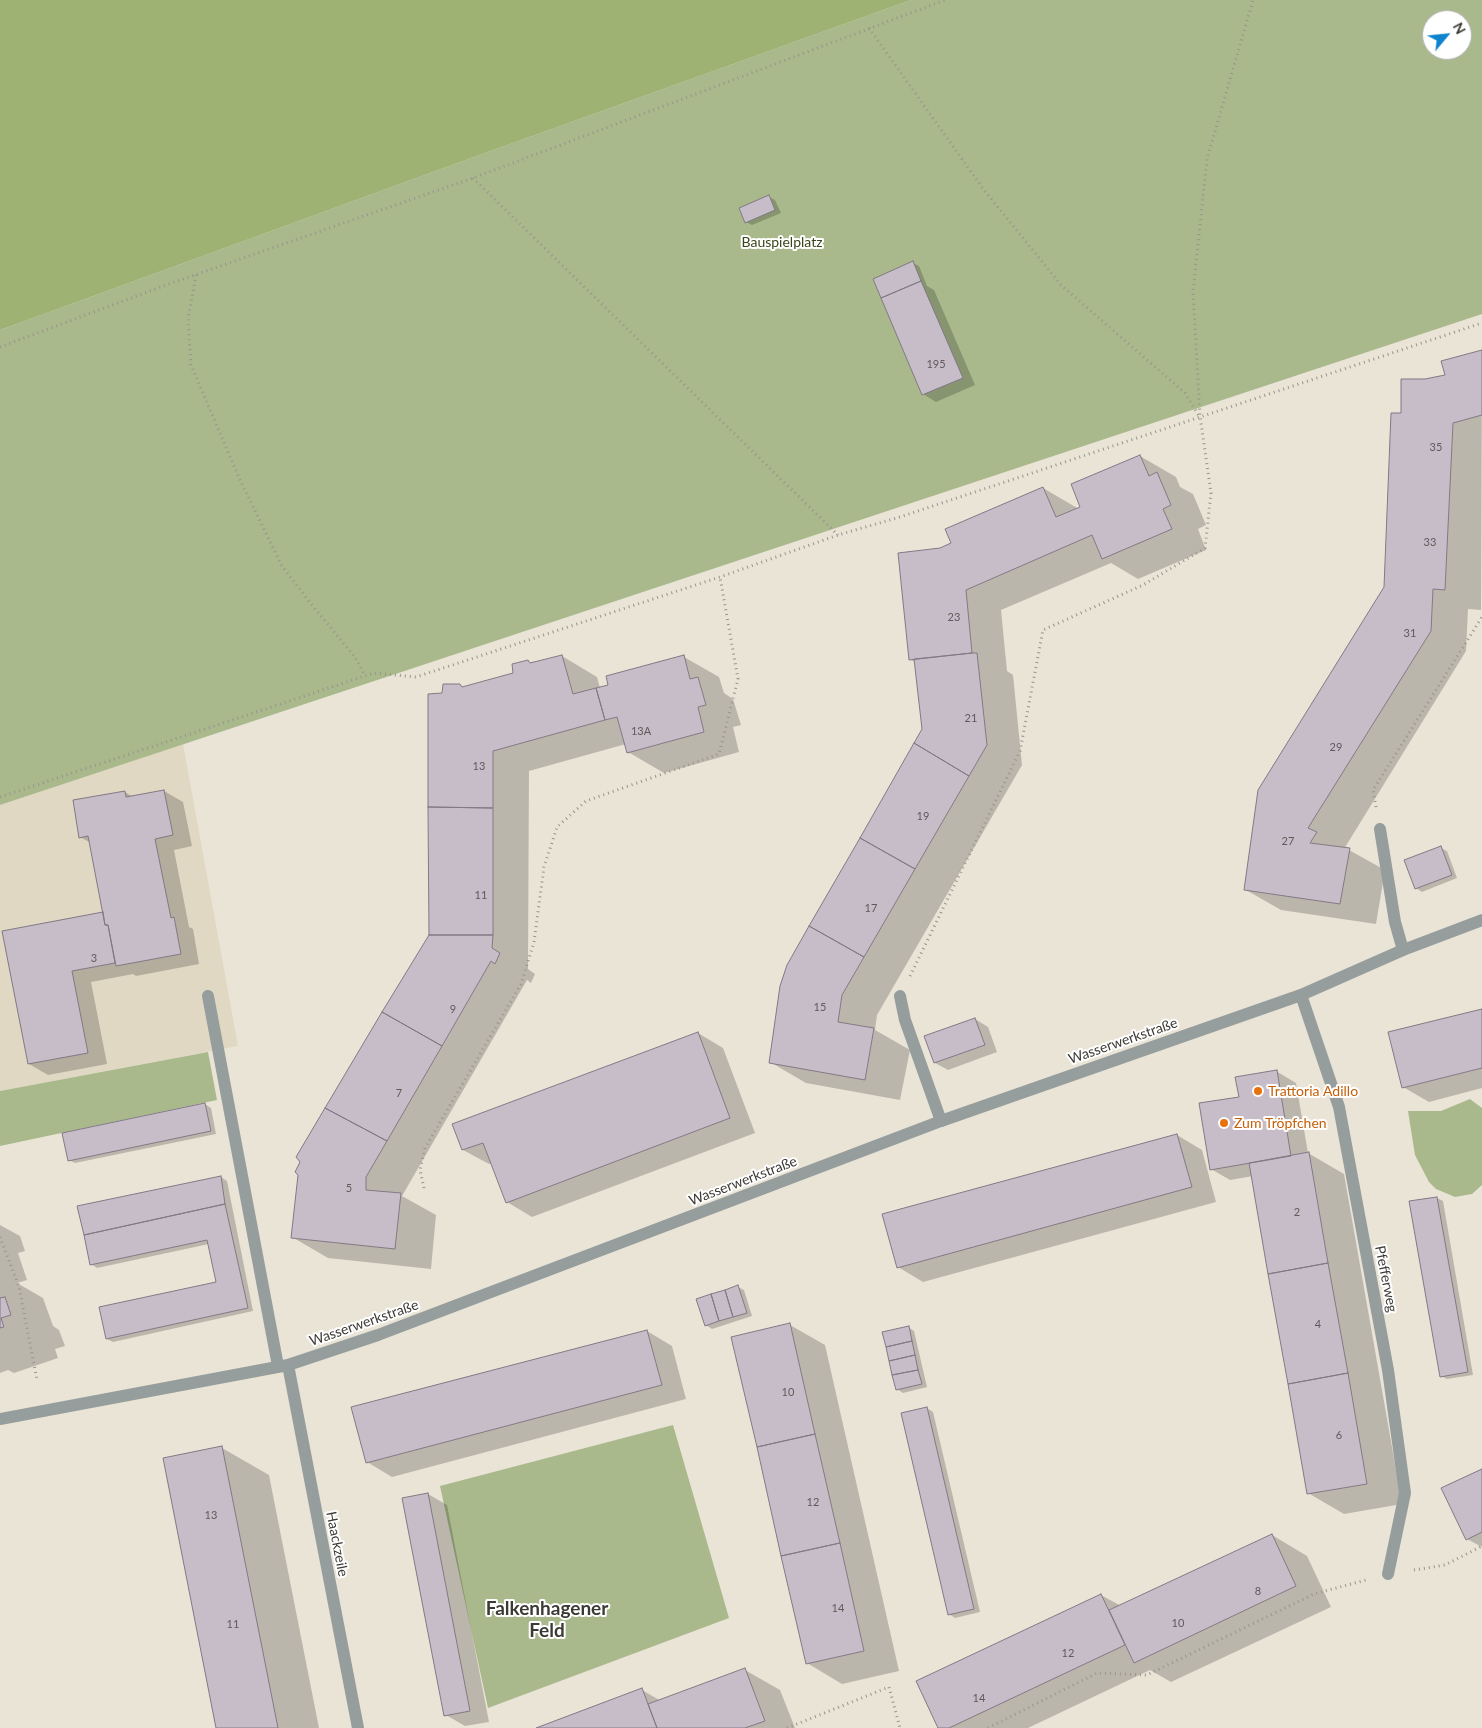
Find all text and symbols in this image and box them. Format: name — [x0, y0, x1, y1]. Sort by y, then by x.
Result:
north arrow — [1422, 10, 1472, 60]
text: N — [1450, 19, 1470, 37]
park label: Bauspielplatz — [741, 234, 823, 250]
house number: 195 — [926, 357, 946, 371]
house number: 35 — [1430, 440, 1442, 454]
house number: 33 — [1424, 535, 1436, 549]
house number: 23 — [948, 610, 960, 624]
house number: 31 — [1404, 626, 1416, 640]
house number: 21 — [965, 711, 977, 725]
house number: 13A — [631, 724, 651, 738]
house number: 29 — [1330, 740, 1342, 754]
house number: 13 — [473, 759, 485, 773]
house number: 19 — [917, 809, 929, 823]
house number: 27 — [1282, 834, 1294, 848]
house number: 11 — [475, 888, 487, 902]
house number: 17 — [865, 901, 877, 915]
house number: 3 — [91, 951, 97, 965]
house number: 15 — [814, 1000, 826, 1014]
house number: 9 — [450, 1002, 456, 1016]
street label: Wasserwerkstraße — [1066, 1014, 1180, 1068]
place label: Trattoria Adillo — [1268, 1083, 1358, 1099]
marker: Trattoria Adillo — [1252, 1085, 1264, 1097]
house number: 7 — [396, 1086, 402, 1100]
place label: Zum Tröpfchen — [1234, 1115, 1327, 1131]
marker: Zum Tröpfchen — [1218, 1117, 1230, 1129]
street label: Wasserwerkstraße — [687, 1153, 799, 1209]
house number: 5 — [346, 1181, 352, 1195]
house number: 2 — [1294, 1205, 1300, 1219]
street label: Pfefferweg — [1371, 1244, 1401, 1314]
street label: Wasserwerkstraße — [307, 1296, 421, 1350]
house number: 4 — [1315, 1317, 1321, 1331]
house number: 10 — [782, 1385, 794, 1399]
house number: 6 — [1336, 1428, 1342, 1442]
house number: 12 — [807, 1495, 819, 1509]
house number: 13 — [205, 1508, 217, 1522]
street label: Haackzeile — [322, 1510, 352, 1578]
house number: 8 — [1255, 1584, 1261, 1598]
district label: Falkenhagener Feld — [486, 1598, 608, 1642]
house number: 14 — [832, 1601, 844, 1615]
house number: 10 — [1172, 1616, 1184, 1630]
house number: 11 — [227, 1617, 239, 1631]
house number: 12 — [1062, 1646, 1074, 1660]
house number: 14 — [973, 1691, 985, 1705]

